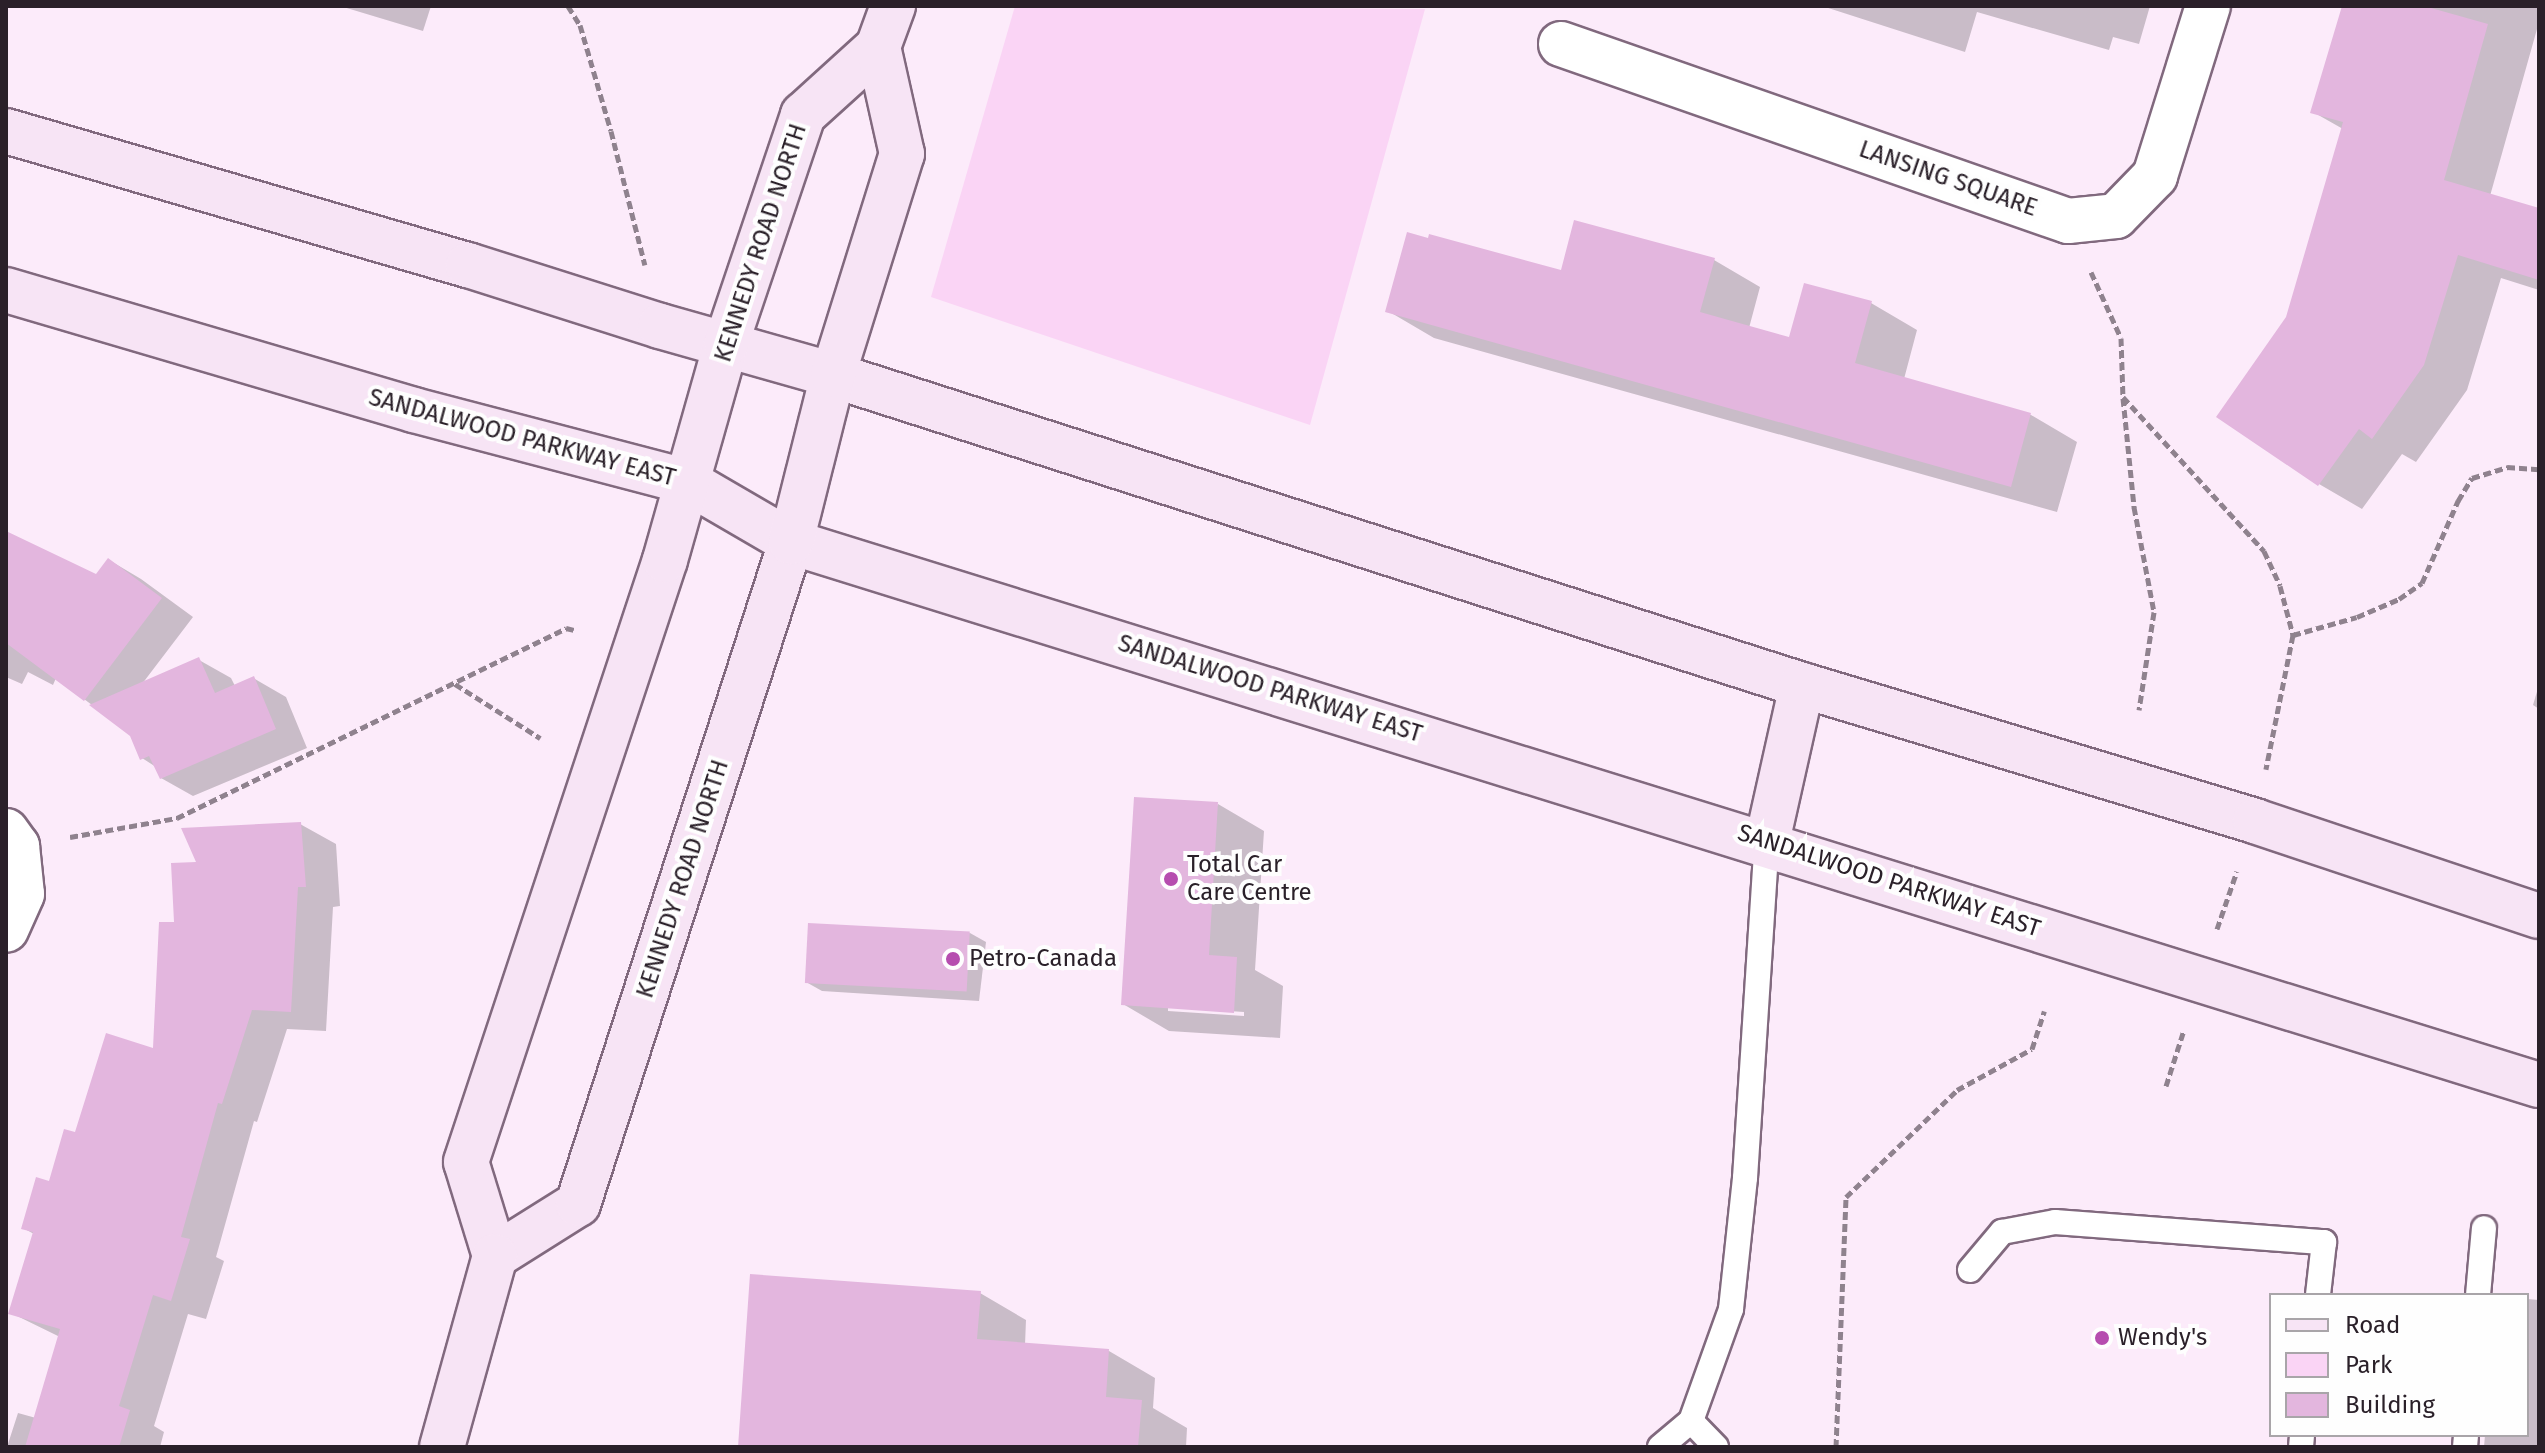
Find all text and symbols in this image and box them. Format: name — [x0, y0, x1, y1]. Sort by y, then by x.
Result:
street label: KENNEDY ROAD NORTH — [709, 120, 813, 366]
street label: LANSING SQUARE — [1855, 135, 2041, 223]
street label: SANDALWOOD PARKWAY EAST — [365, 383, 679, 493]
street label: SANDALWOOD PARKWAY EAST — [1115, 629, 1425, 749]
street label: KENNEDY ROAD NORTH — [631, 756, 735, 1002]
street label: SANDALWOOD PARKWAY EAST — [1734, 818, 2044, 944]
place label: Total Car Care Centre — [1187, 851, 1312, 907]
marker: Total Car Care Centre — [1162, 870, 1180, 888]
place label: Petro-Canada — [969, 945, 1117, 973]
marker: Petro-Canada — [944, 950, 962, 968]
legend — [2269, 1293, 2529, 1437]
text: Road — [2345, 1311, 2400, 1339]
place label: Wendy's — [2118, 1324, 2207, 1352]
marker: Wendy's — [2093, 1329, 2111, 1347]
text: Park — [2345, 1351, 2392, 1379]
text: Building — [2345, 1391, 2435, 1419]

